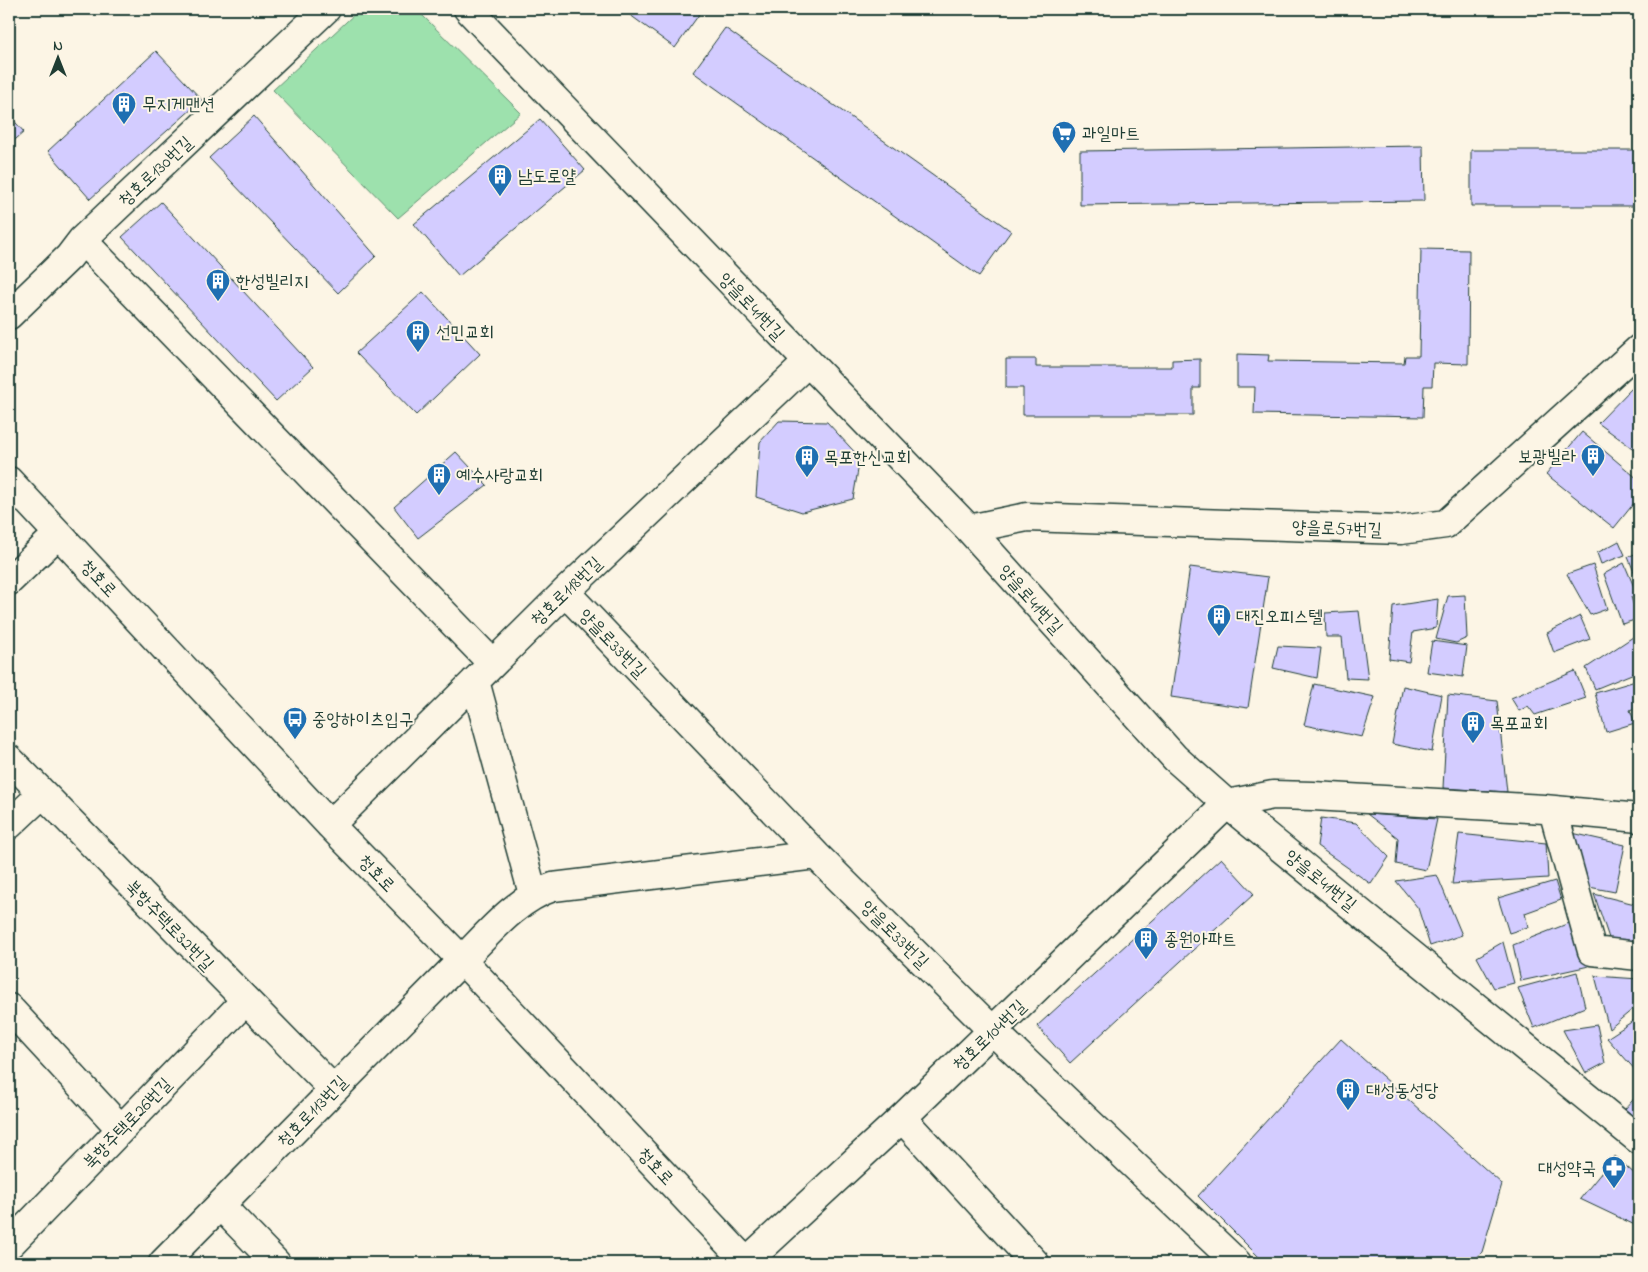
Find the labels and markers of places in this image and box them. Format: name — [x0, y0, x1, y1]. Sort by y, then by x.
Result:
building icon: 무지게맨션 — [111, 91, 137, 125]
place label: 무지게맨션 — [142, 93, 214, 119]
supermarket icon: 과일마트 — [1051, 120, 1077, 154]
place label: 과일마트 — [1082, 122, 1140, 148]
building icon: 남도로얄 — [487, 163, 513, 197]
place label: 남도로얄 — [518, 165, 576, 191]
building icon: 한성빌리지 — [205, 268, 231, 302]
place label: 한성빌리지 — [236, 270, 308, 296]
building icon: 선민교회 — [405, 319, 431, 353]
place label: 선민교회 — [436, 321, 494, 347]
building icon: 보광빌라 — [1580, 443, 1606, 477]
building icon: 목포한신교회 — [794, 444, 820, 478]
place label: 보광빌라 — [1518, 445, 1577, 471]
place label: 목포한신교회 — [824, 446, 911, 472]
building icon: 예수사랑교회 — [426, 462, 452, 496]
place label: 예수사랑교회 — [456, 464, 543, 490]
building icon: 대진오피스텔 — [1206, 603, 1232, 637]
place label: 대진오피스텔 — [1236, 605, 1323, 631]
bus stop icon: 중앙하이츠입구 — [282, 706, 308, 740]
place label: 중앙하이츠입구 — [312, 708, 413, 734]
building icon: 목포교회 — [1460, 710, 1486, 744]
place label: 목포교회 — [1490, 712, 1548, 738]
building icon: 종원아파트 — [1133, 926, 1159, 960]
place label: 종원아파트 — [1164, 928, 1236, 954]
building icon: 대성동성당 — [1335, 1077, 1361, 1111]
place label: 대성동성당 — [1366, 1079, 1439, 1105]
pharmacy icon: 대성약국 — [1601, 1155, 1627, 1189]
place label: 대성약국 — [1538, 1157, 1596, 1183]

